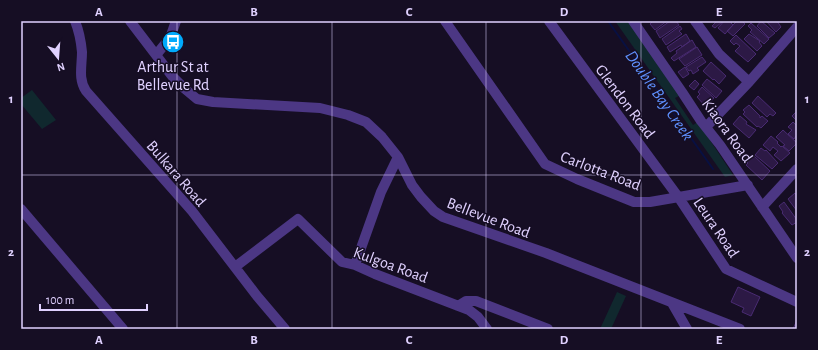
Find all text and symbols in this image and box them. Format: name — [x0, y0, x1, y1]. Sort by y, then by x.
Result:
text: A — [95, 6, 103, 19]
text: B — [250, 6, 258, 19]
text: C — [406, 6, 413, 19]
text: D — [560, 6, 569, 19]
text: E — [716, 6, 723, 19]
bus stop icon: Arthur St at Bellevue Rd — [160, 29, 186, 55]
north arrow — [38, 38, 78, 78]
water label: Double Bay Creek — [622, 47, 697, 144]
place label: Arthur St at Bellevue Rd — [137, 59, 209, 93]
text: N — [56, 61, 66, 73]
street label: Glendon Road — [592, 62, 658, 141]
text: 1 — [9, 93, 13, 106]
text: 1 — [805, 93, 809, 106]
street label: Kiaora Road — [699, 96, 756, 165]
street label: Bulkara Road — [143, 138, 209, 210]
street label: Carlotta Road — [558, 148, 643, 194]
street label: Bellevue Road — [445, 195, 533, 241]
street label: Leura Road — [690, 195, 742, 261]
street label: Kulgoa Road — [351, 244, 430, 286]
text: 2 — [8, 246, 14, 259]
text: 2 — [804, 246, 810, 259]
scale bar — [40, 286, 147, 312]
text: 100 m — [46, 294, 74, 306]
text: A — [95, 334, 103, 347]
text: B — [250, 334, 258, 347]
text: C — [406, 334, 413, 347]
text: D — [560, 334, 569, 347]
text: E — [716, 334, 723, 347]

